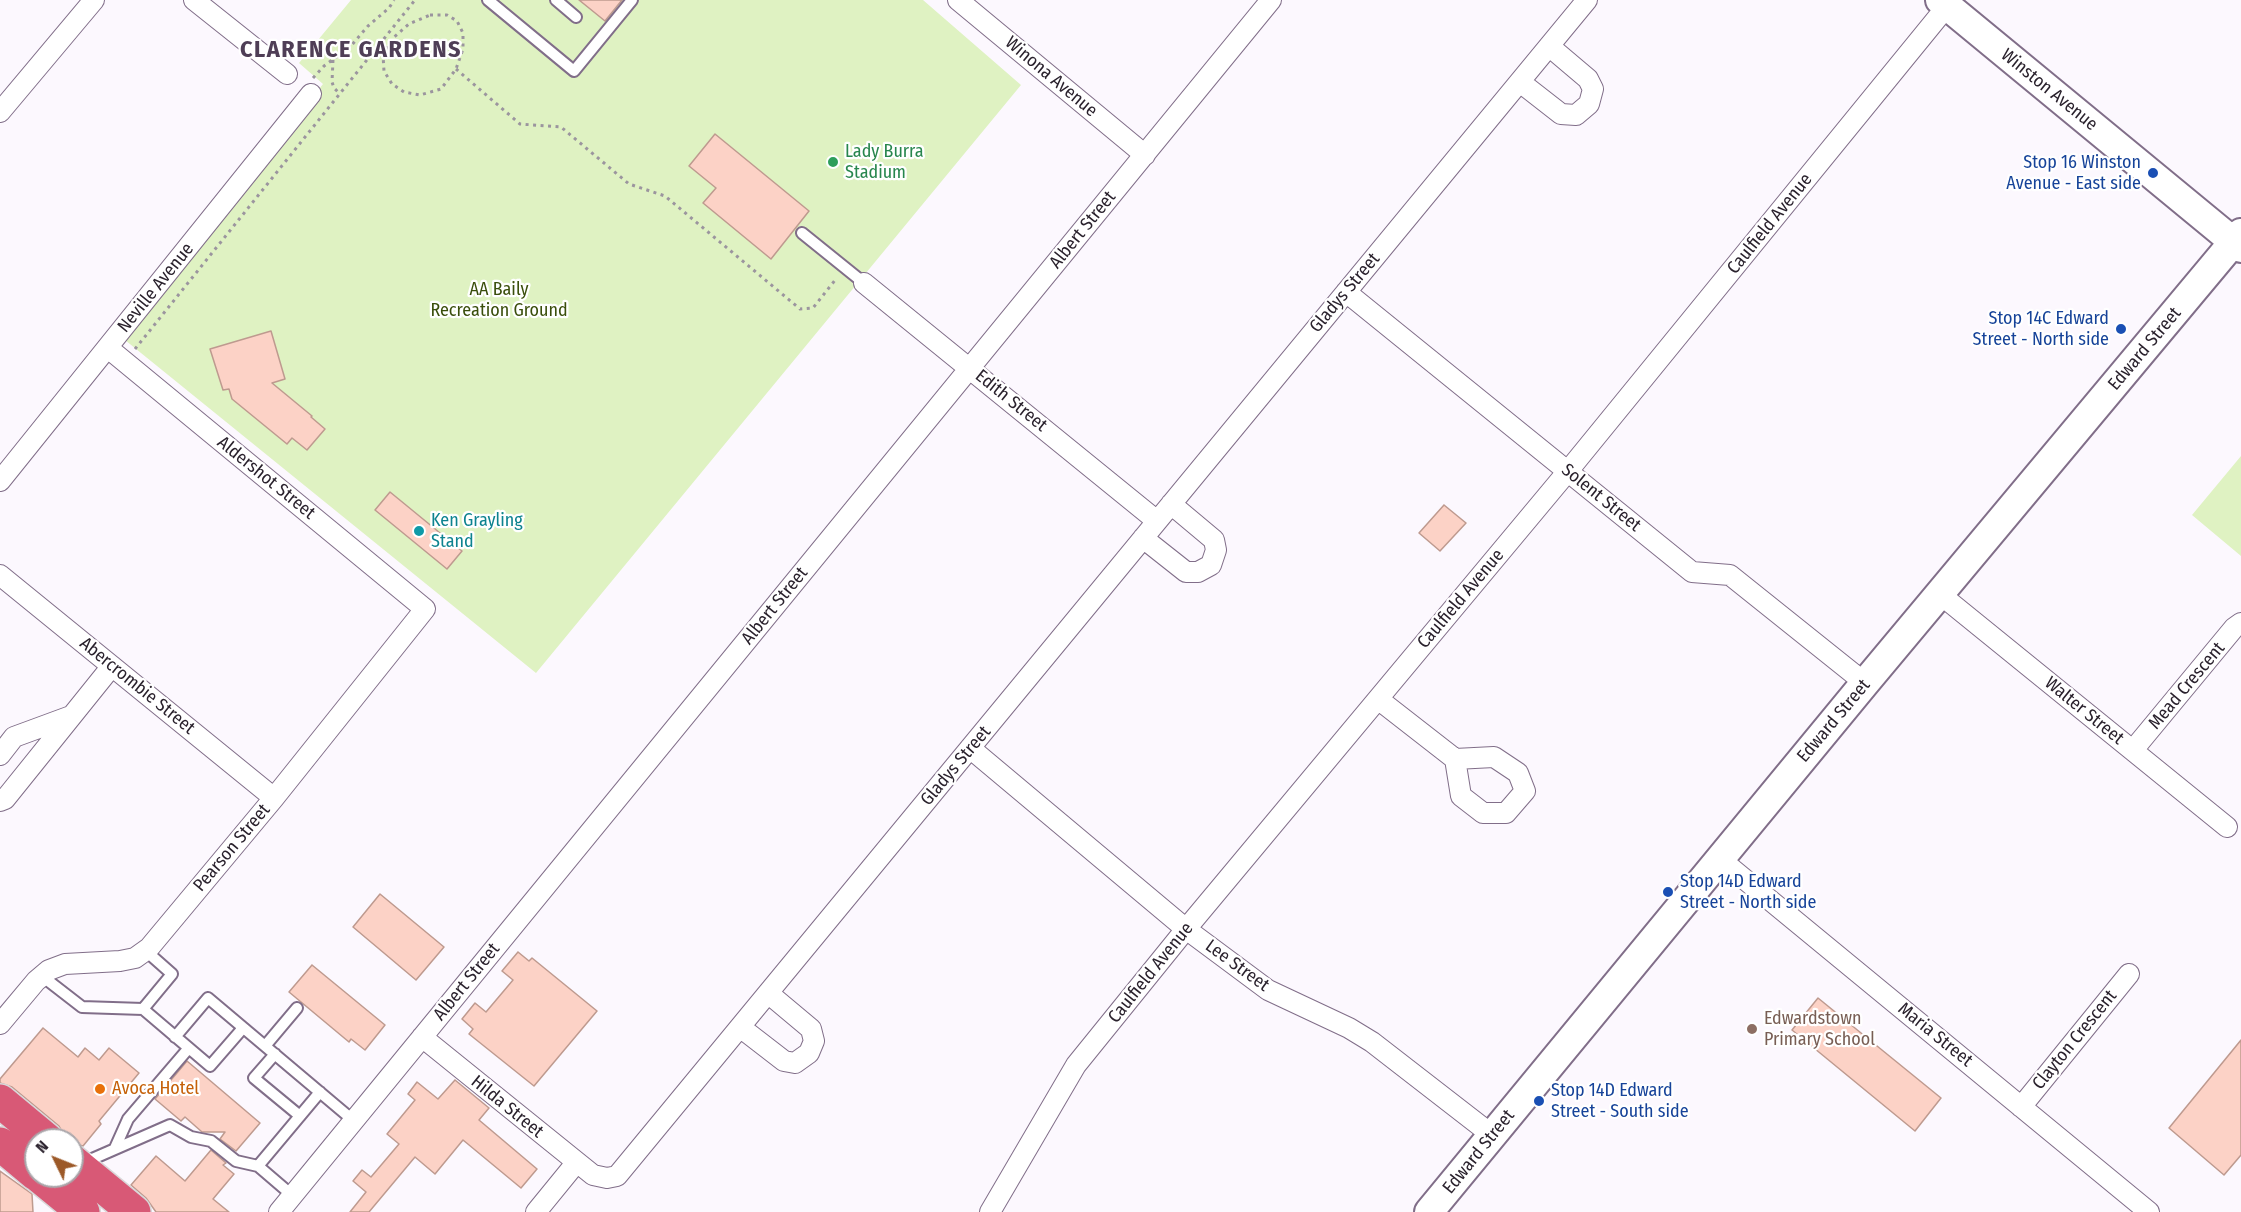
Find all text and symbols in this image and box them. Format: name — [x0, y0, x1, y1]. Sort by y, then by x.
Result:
street label: Winona Avenue — [1001, 32, 1101, 122]
district label: CLARENCE GARDENS — [240, 36, 462, 64]
street label: Winston Avenue — [1996, 44, 2102, 136]
place label: Lady Burra Stadium — [845, 141, 924, 184]
place label: Stop 16 Winston Avenue - East side — [2006, 152, 2141, 195]
marker: Lady Burra Stadium — [826, 155, 840, 169]
marker: Stop 16 Winston Avenue - East side — [2146, 166, 2160, 180]
street label: Caulfield Avenue — [1723, 169, 1817, 279]
street label: Albert Street — [1045, 187, 1121, 273]
street label: Neville Avenue — [113, 239, 199, 337]
street label: Gladys Street — [1305, 249, 1385, 337]
park label: AA Baily Recreation Ground — [430, 279, 568, 322]
street label: Edward Street — [2104, 303, 2186, 395]
place label: Stop 14C Edward Street - North side — [1973, 308, 2109, 350]
marker: Stop 14C Edward Street - North side — [2114, 322, 2128, 336]
street label: Edith Street — [971, 366, 1051, 436]
street label: Aldershot Street — [213, 432, 319, 524]
street label: Solent Street — [1557, 459, 1645, 537]
place label: Ken Grayling Stand — [431, 510, 523, 552]
marker: Ken Grayling Stand — [412, 524, 426, 538]
street label: Caulfield Avenue — [1413, 545, 1509, 653]
street label: Albert Street — [737, 563, 813, 649]
street label: Abercrombie Street — [75, 633, 199, 739]
street label: Mead Crescent — [2144, 638, 2230, 734]
street label: Walter Street — [2040, 673, 2128, 749]
street label: Edward Street — [1793, 675, 1875, 767]
street label: Gladys Street — [916, 722, 996, 810]
street label: Pearson Street — [189, 800, 275, 896]
place label: Stop 14D Edward Street - North side — [1680, 871, 1816, 914]
marker: Stop 14D Edward Street - North side — [1661, 885, 1675, 899]
street label: Caulfield Avenue — [1104, 918, 1198, 1028]
street label: Lee Street — [1201, 936, 1273, 996]
street label: Albert Street — [429, 939, 505, 1025]
street label: Clayton Crescent — [2028, 986, 2122, 1094]
street label: Maria Street — [1893, 998, 1977, 1072]
place label: Edwardstown Primary School — [1764, 1008, 1875, 1050]
marker: Edwardstown Primary School — [1745, 1022, 1759, 1036]
street label: Hilda Street — [466, 1071, 548, 1143]
place label: Avoca Hotel — [112, 1078, 199, 1100]
place label: Stop 14D Edward Street - South side — [1551, 1080, 1689, 1122]
marker: Avoca Hotel — [93, 1082, 107, 1096]
marker: Stop 14D Edward Street - South side — [1532, 1094, 1546, 1108]
street label: Edward Street — [1439, 1106, 1519, 1198]
north arrow — [24, 1128, 84, 1188]
text: N — [32, 1137, 52, 1157]

